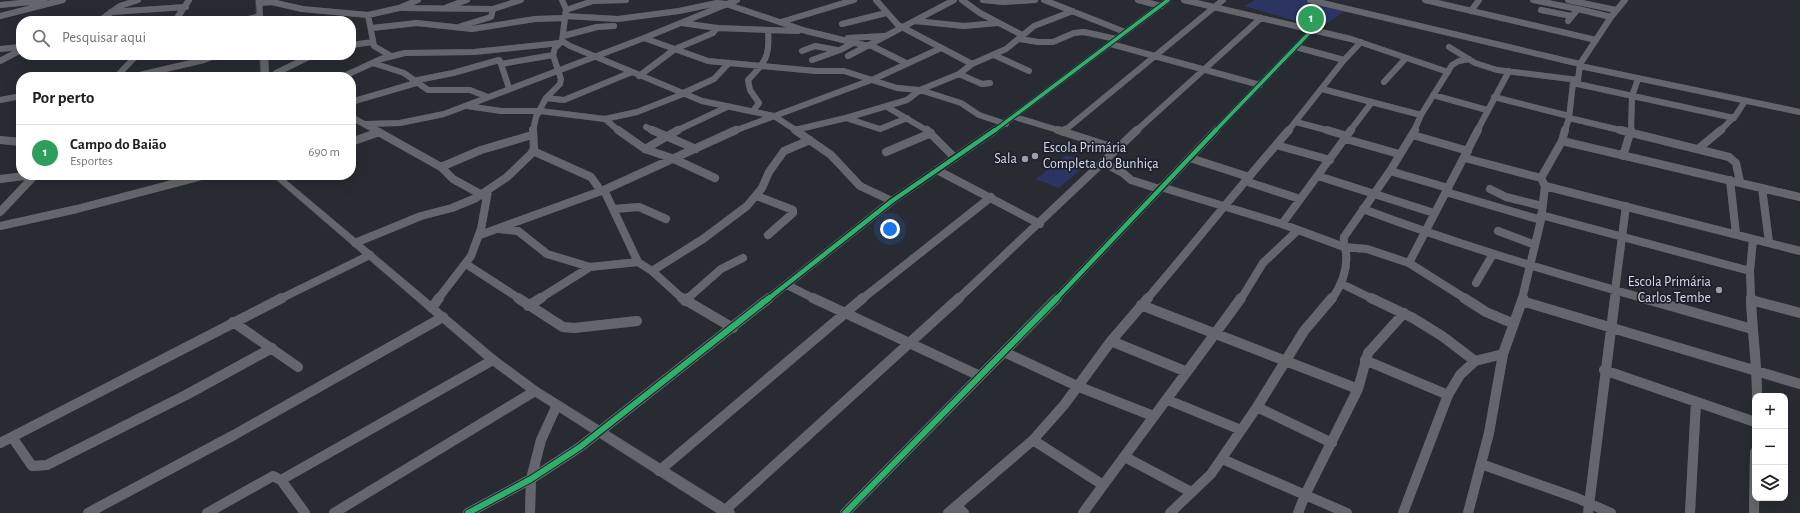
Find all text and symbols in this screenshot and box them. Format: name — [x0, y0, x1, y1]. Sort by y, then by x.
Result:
pin: 1 — [1298, 4, 1324, 34]
search box — [16, 16, 356, 60]
icon: search — [30, 27, 52, 49]
text: Pesquisar aqui — [62, 30, 146, 45]
text: Por perto — [32, 89, 95, 106]
text: Campo do Baião — [70, 137, 166, 152]
place label: Escola Primária Completa do Bunhiça — [1043, 141, 1159, 171]
text: 1 — [43, 146, 47, 159]
text: 690 m — [308, 146, 340, 159]
marker: Escola Primária Completa do Bunhiça — [1030, 151, 1040, 161]
place label: Sala — [994, 152, 1018, 166]
marker: Sala — [1020, 154, 1030, 164]
text: Esportes — [70, 155, 113, 168]
your location — [880, 219, 900, 239]
place label: Escola Primária Carlos Tembe — [1628, 275, 1712, 305]
marker: Escola Primária Carlos Tembe — [1714, 285, 1724, 295]
map controls — [1752, 393, 1788, 501]
button: + — [1752, 393, 1788, 429]
button: − — [1752, 429, 1788, 465]
button: layers — [1752, 465, 1788, 501]

